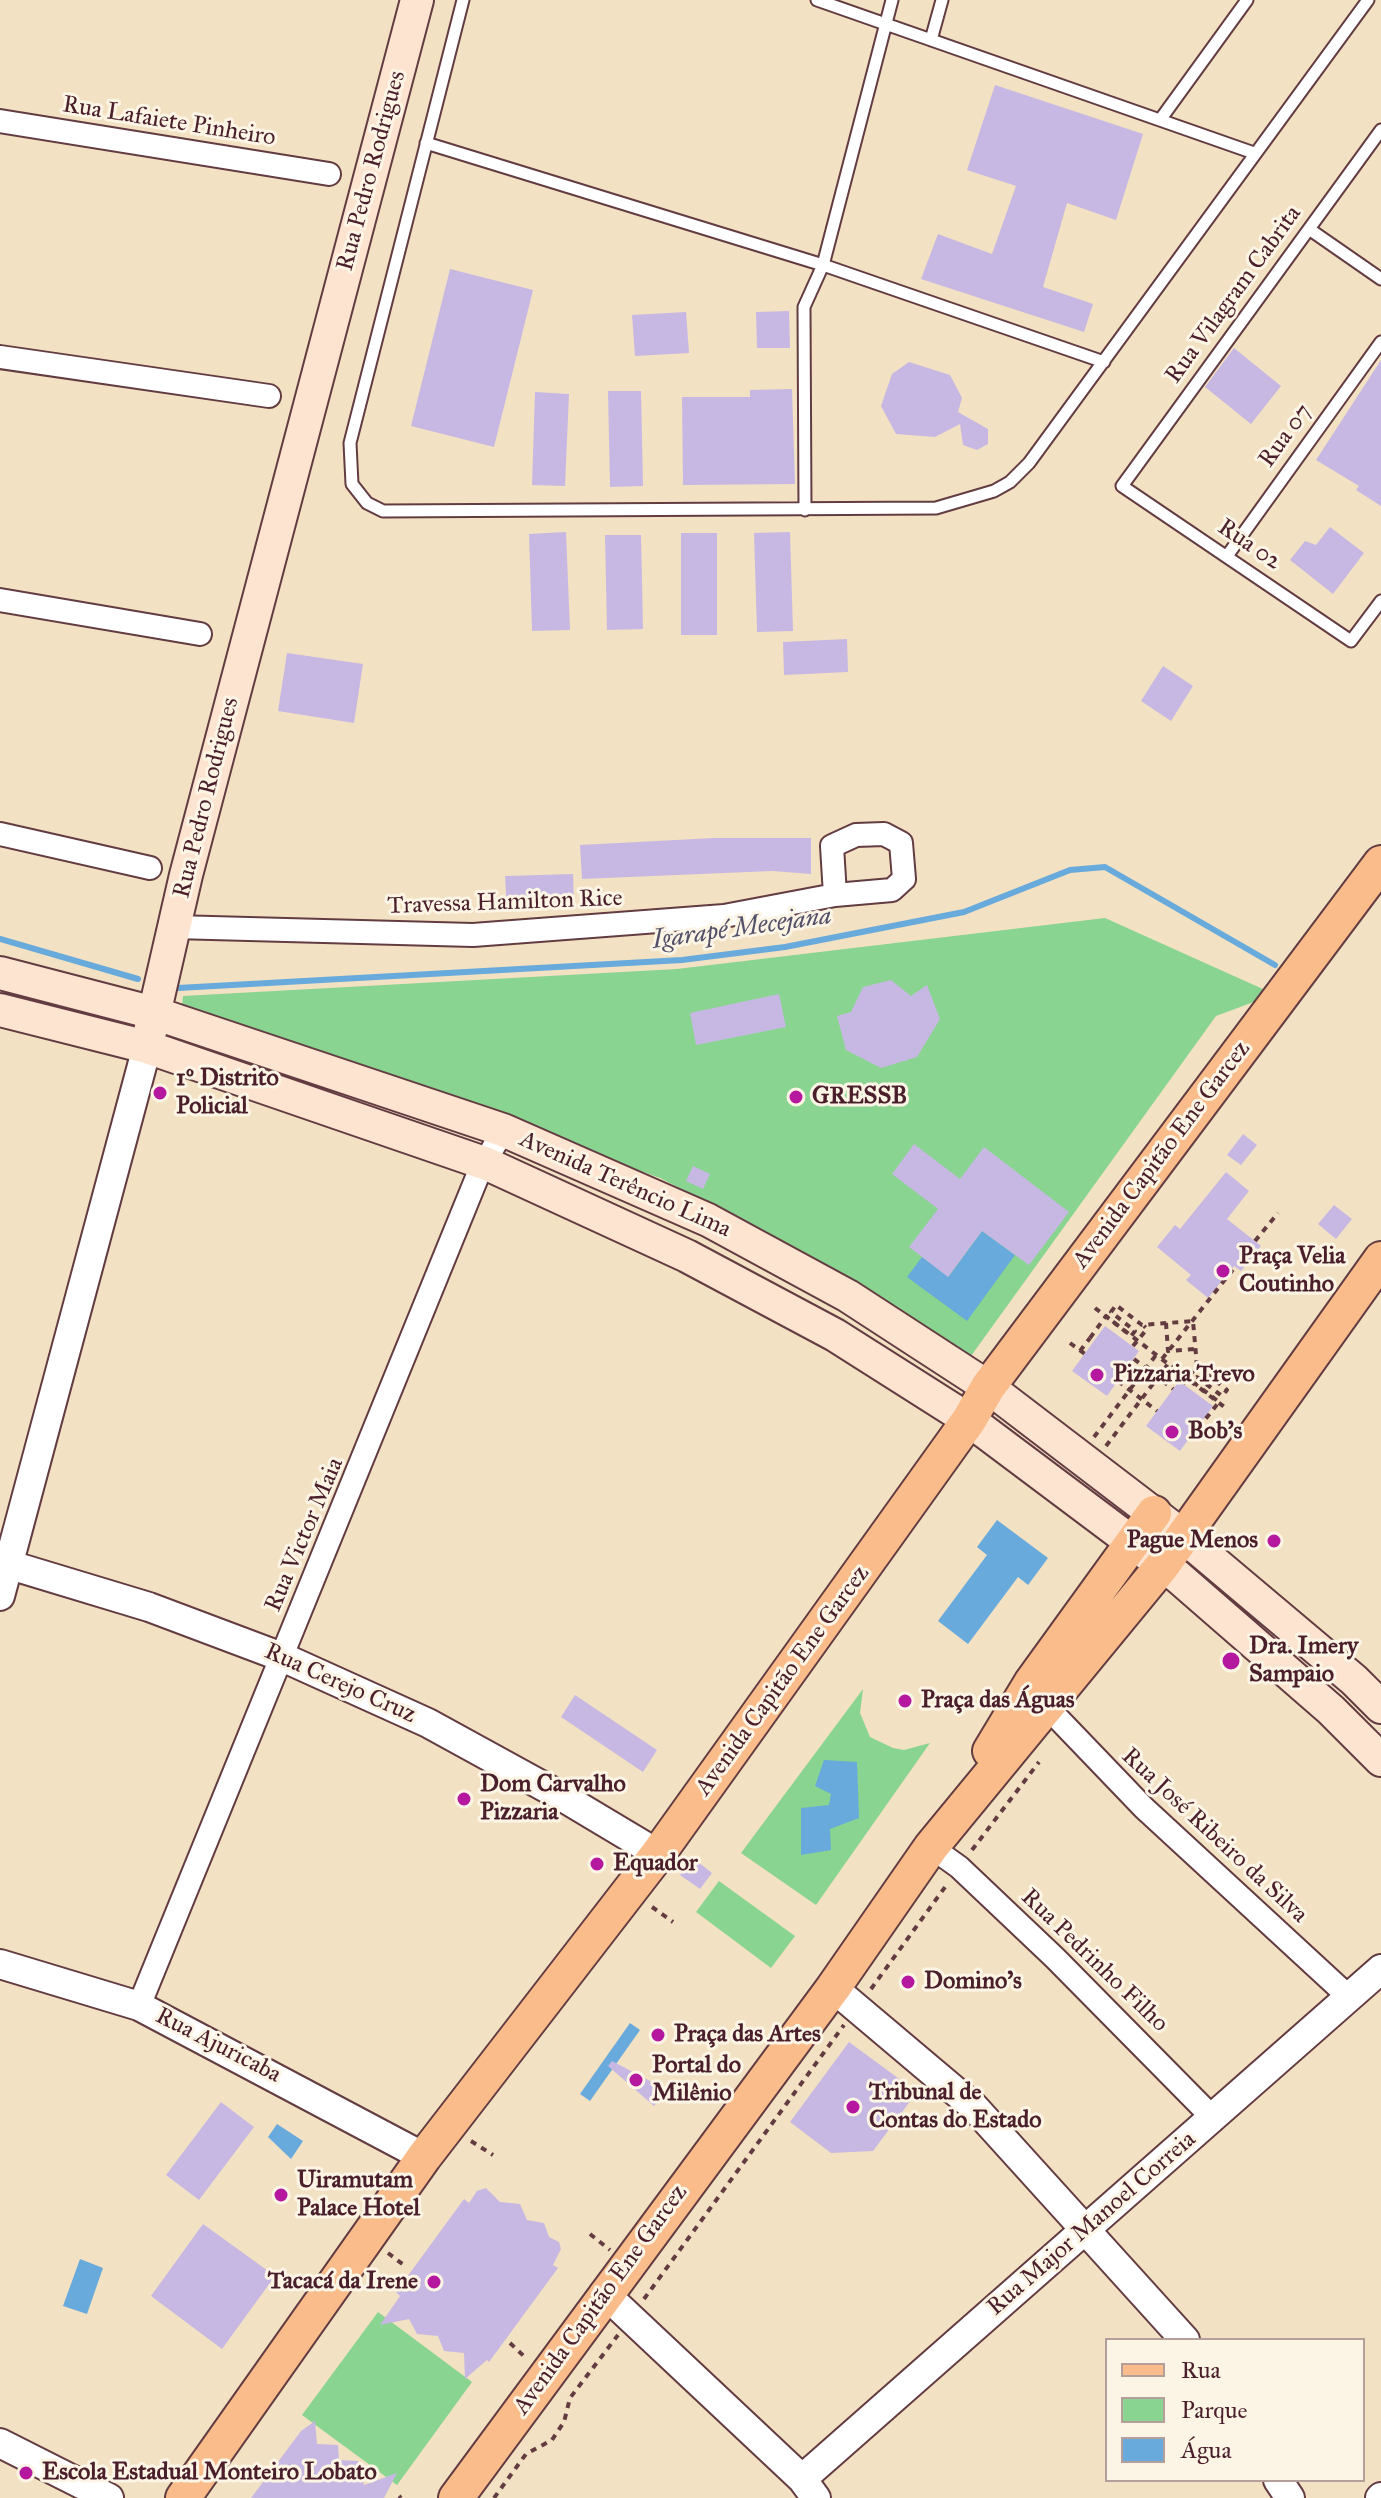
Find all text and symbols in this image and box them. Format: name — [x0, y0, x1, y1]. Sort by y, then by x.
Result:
street label: Rua Pedro Rodrigues — [331, 68, 413, 274]
street label: Rua Lafaiete Pinheiro — [60, 91, 278, 153]
street label: Rua Vilagram Cabrita — [1160, 201, 1308, 389]
street label: Rua 07 — [1253, 399, 1319, 473]
street label: Rua 02 — [1212, 513, 1286, 577]
street label: Rua Pedro Rodrigues — [168, 695, 246, 901]
street label: Travessa Hamilton Rice — [387, 885, 623, 921]
water label: Igarapé Mecejana — [651, 901, 833, 957]
street label: Avenida Capitão Ene Garcez — [1067, 1036, 1257, 1274]
place label: 1º Distrito Policial — [176, 1065, 279, 1121]
place label: GRESSB — [812, 1083, 907, 1111]
marker: 1º Distrito Policial — [151, 1084, 169, 1102]
marker: GRESSB — [787, 1088, 805, 1106]
street label: Avenida Terêncio Lima — [515, 1125, 735, 1245]
place label: Praça Velia Coutinho — [1239, 1243, 1345, 1299]
marker: Praça Velia Coutinho — [1214, 1262, 1232, 1280]
place label: Pizzaria Trevo — [1113, 1361, 1255, 1389]
marker: Pizzaria Trevo — [1088, 1366, 1106, 1384]
place label: Bob's — [1188, 1418, 1242, 1446]
marker: Bob's — [1163, 1423, 1181, 1441]
street label: Rua Victor Maia — [260, 1454, 350, 1616]
place label: Pague Menos — [1127, 1527, 1258, 1555]
marker: Pague Menos — [1265, 1532, 1283, 1550]
street label: Avenida Capitão Ene Garcez — [690, 1560, 876, 1802]
place label: Dra. Imery Sampaio — [1249, 1633, 1358, 1689]
street label: Rua Cerejo Cruz — [260, 1638, 420, 1730]
marker: Dra. Imery Sampaio — [1220, 1650, 1242, 1672]
place label: Praça das Águas — [921, 1687, 1075, 1715]
marker: Praça das Águas — [896, 1692, 914, 1710]
street label: Rua José Ribeiro da Silva — [1115, 1742, 1313, 1930]
place label: Dom Carvalho Pizzaria — [480, 1771, 626, 1827]
marker: Dom Carvalho Pizzaria — [455, 1790, 473, 1808]
place label: Equador — [613, 1850, 698, 1878]
marker: Equador — [588, 1855, 606, 1873]
street label: Rua Pedrinho Filho — [1014, 1883, 1174, 2039]
place label: Domino's — [924, 1968, 1022, 1996]
marker: Domino's — [899, 1973, 917, 1991]
street label: Rua Ajuricaba — [150, 2002, 286, 2090]
place label: Praça das Artes — [674, 2021, 821, 2049]
marker: Praça das Artes — [649, 2026, 667, 2044]
place label: Portal do Milênio — [652, 2052, 741, 2108]
marker: Portal do Milênio — [627, 2071, 645, 2089]
place label: Tribunal de Contas do Estado — [869, 2079, 1041, 2135]
marker: Tribunal de Contas do Estado — [844, 2098, 862, 2116]
street label: Rua Major Manoel Correia — [982, 2126, 1202, 2322]
place label: Uiramutam Palace Hotel — [297, 2167, 420, 2223]
street label: Avenida Capitão Ene Garcez — [508, 2179, 694, 2421]
marker: Uiramutam Palace Hotel — [272, 2186, 290, 2204]
place label: Tacacá da Irene — [268, 2268, 418, 2296]
marker: Tacacá da Irene — [425, 2273, 443, 2291]
legend — [1105, 2338, 1365, 2482]
text: Rua — [1181, 2355, 1221, 2385]
text: Parque — [1181, 2395, 1248, 2425]
text: Água — [1181, 2435, 1232, 2465]
place label: Escola Estadual Monteiro Lobato — [42, 2459, 377, 2487]
marker: Escola Estadual Monteiro Lobato — [17, 2464, 35, 2482]

